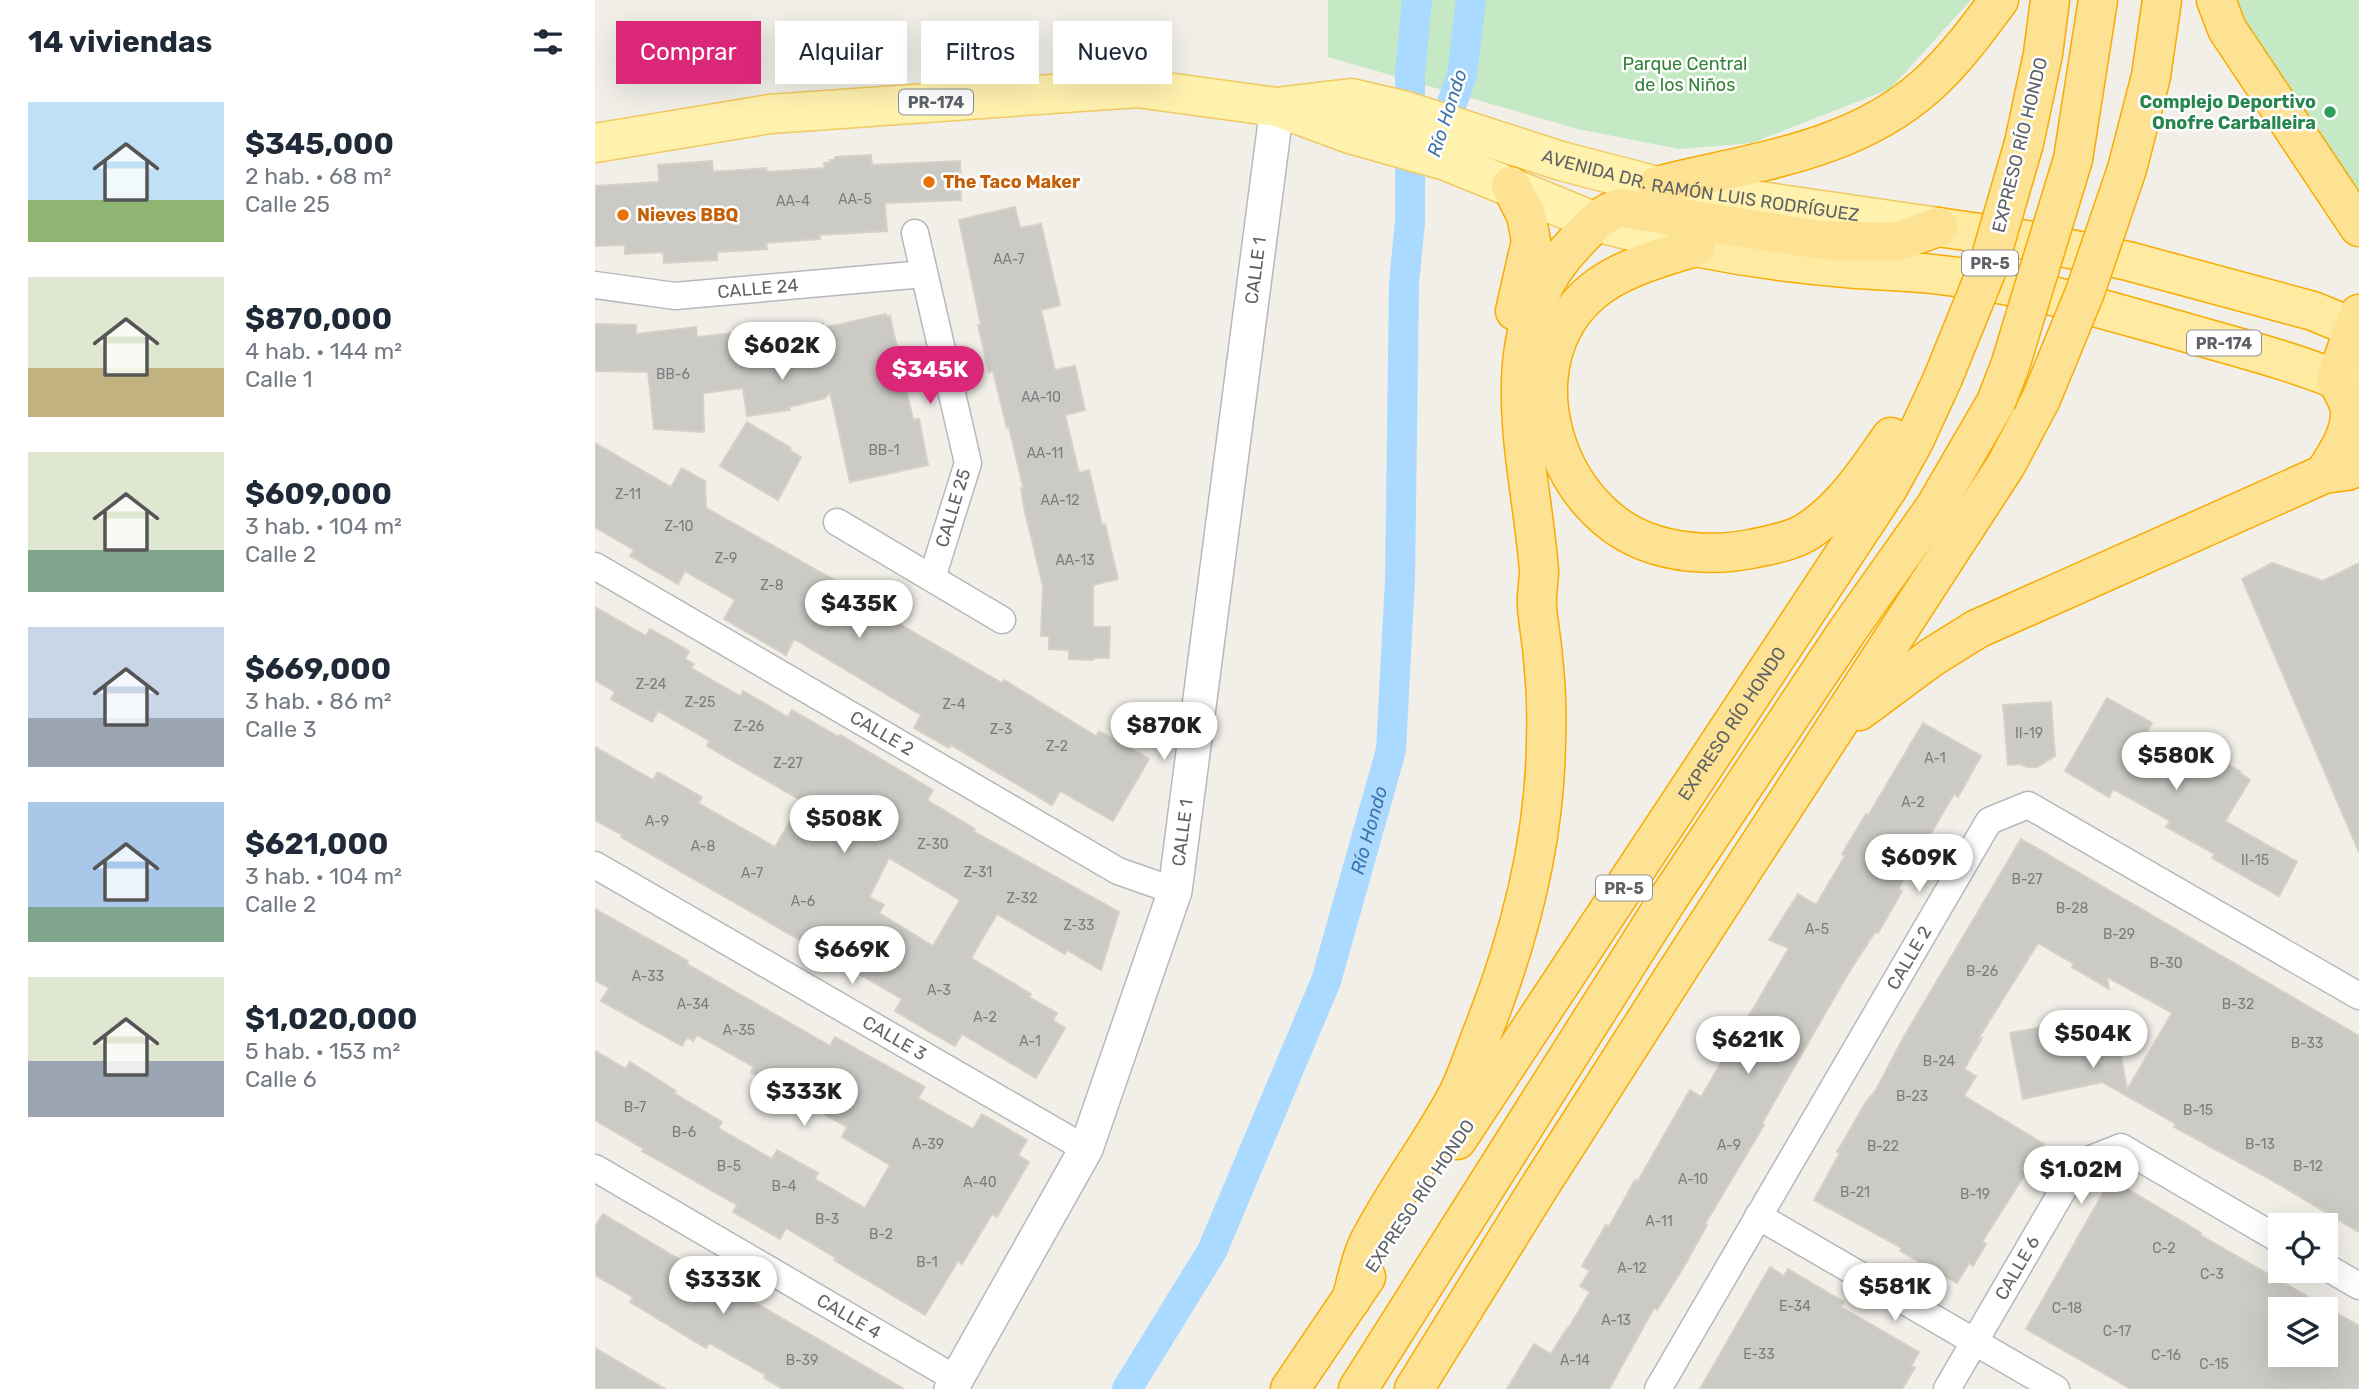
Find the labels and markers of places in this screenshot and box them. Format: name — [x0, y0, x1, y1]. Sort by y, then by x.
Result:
place label: Complejo Deportivo Onofre Carballeira — [2139, 91, 2316, 134]
marker: Complejo Deportivo Onofre Carballeira — [2322, 104, 2338, 120]
place label: The Taco Maker — [943, 171, 1080, 193]
marker: The Taco Maker — [921, 174, 937, 190]
place label: Nieves BBQ — [637, 204, 739, 226]
marker: Nieves BBQ — [615, 207, 631, 223]
pin: $602K — [733, 322, 831, 382]
pin: $345K — [881, 346, 979, 406]
pin: $435K — [810, 580, 908, 640]
pin: $870K — [1115, 702, 1213, 762]
pin: $580K — [2127, 732, 2225, 792]
pin: $508K — [795, 796, 893, 855]
pin: $609K — [1870, 834, 1968, 894]
pin: $669K — [803, 926, 901, 986]
pin: $504K — [2044, 1010, 2142, 1070]
pin: $621K — [1699, 1016, 1797, 1076]
pin: $333K — [755, 1068, 853, 1128]
pin: $1.02M — [2024, 1146, 2138, 1206]
pin: $333K — [674, 1256, 772, 1316]
pin: $581K — [1846, 1264, 1944, 1323]

